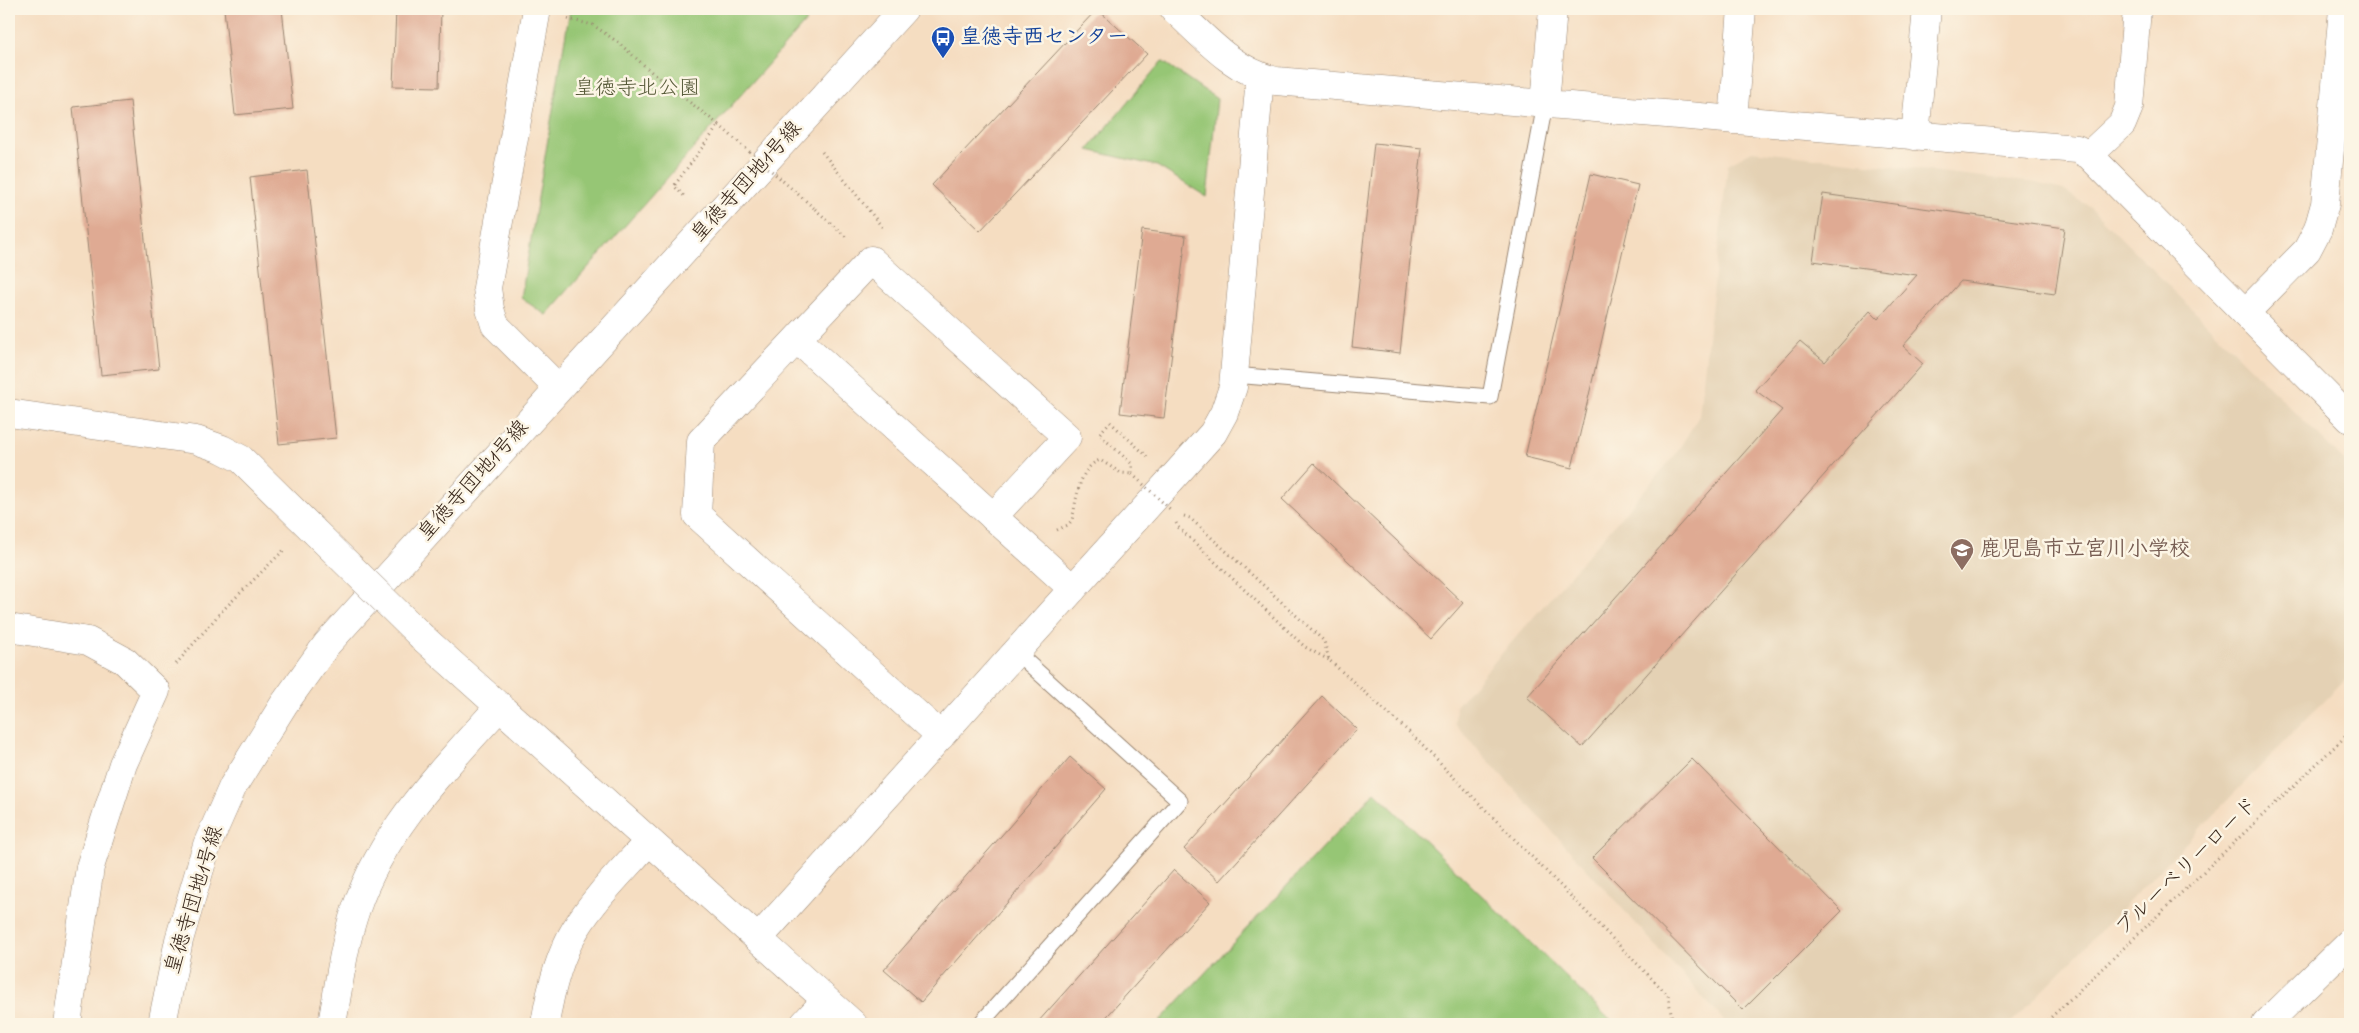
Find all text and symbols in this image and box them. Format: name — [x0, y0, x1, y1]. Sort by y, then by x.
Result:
place label: 皇徳寺西センター — [960, 23, 1128, 53]
bus stop icon: 皇徳寺西センター — [930, 25, 956, 59]
park label: 皇徳寺北公園 — [574, 74, 700, 104]
street label: 皇徳寺団地1号線 — [684, 115, 810, 249]
street label: 皇徳寺団地1号線 — [411, 414, 537, 548]
place label: 鹿児島市立宮川小学校 — [1980, 535, 2190, 565]
school or university icon: 鹿児島市立宮川小学校 — [1949, 537, 1975, 571]
street label: ブルーベリーロード — [2109, 791, 2265, 943]
street label: 皇徳寺団地1号線 — [158, 822, 232, 978]

